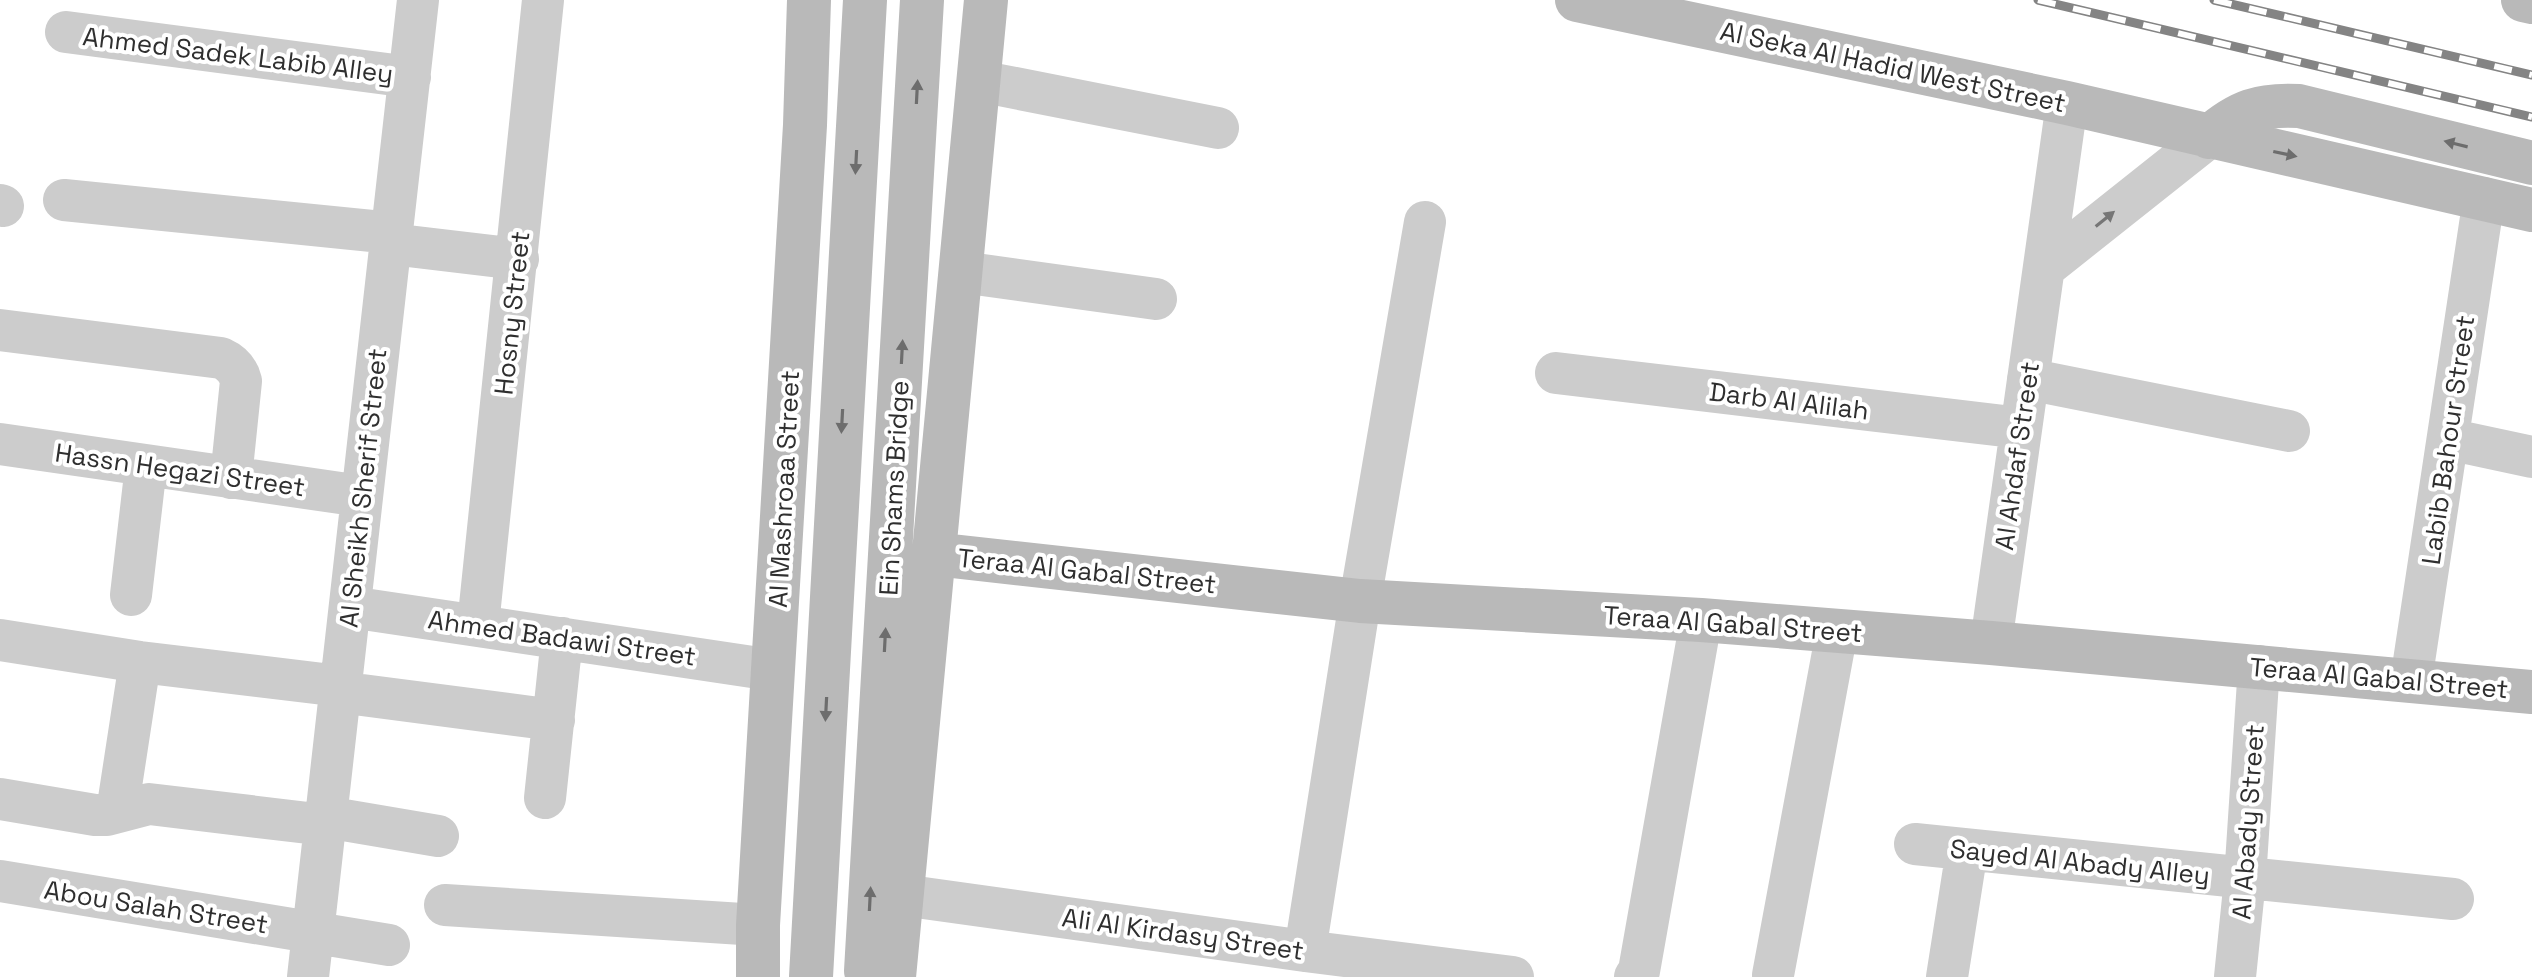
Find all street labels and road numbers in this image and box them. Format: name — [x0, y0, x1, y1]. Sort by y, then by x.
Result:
street label: Al Seka Al Hadid West Street — [1717, 14, 2069, 120]
street label: Ahmed Sadek Labib Alley — [81, 19, 395, 91]
street label: Hosny Street — [486, 229, 538, 397]
street label: Labib Bahour Street — [2414, 313, 2482, 567]
street label: Al Sheikh Sherif Street — [331, 347, 395, 629]
street label: Al Ahdaf Street — [1987, 360, 2047, 552]
street label: Al Mashroaa Street — [761, 369, 807, 609]
street label: Darb Al Alilah — [1707, 374, 1871, 428]
street label: Ein Shams Bridge — [871, 380, 917, 596]
street label: Hassn Hegazi Street — [53, 436, 307, 504]
street label: Teraa Al Gabal Street — [956, 541, 1218, 601]
street label: Teraa Al Gabal Street — [1602, 598, 1864, 650]
street label: Ahmed Badawi Street — [426, 602, 698, 674]
street label: Teraa Al Gabal Street — [2248, 650, 2510, 706]
street label: Al Abady Street — [2224, 723, 2272, 921]
street label: Sayed Al Abady Alley — [1948, 831, 2212, 893]
street label: Abou Salah Street — [42, 873, 270, 941]
street label: Ali Al Kirdasy Street — [1060, 900, 1306, 968]

